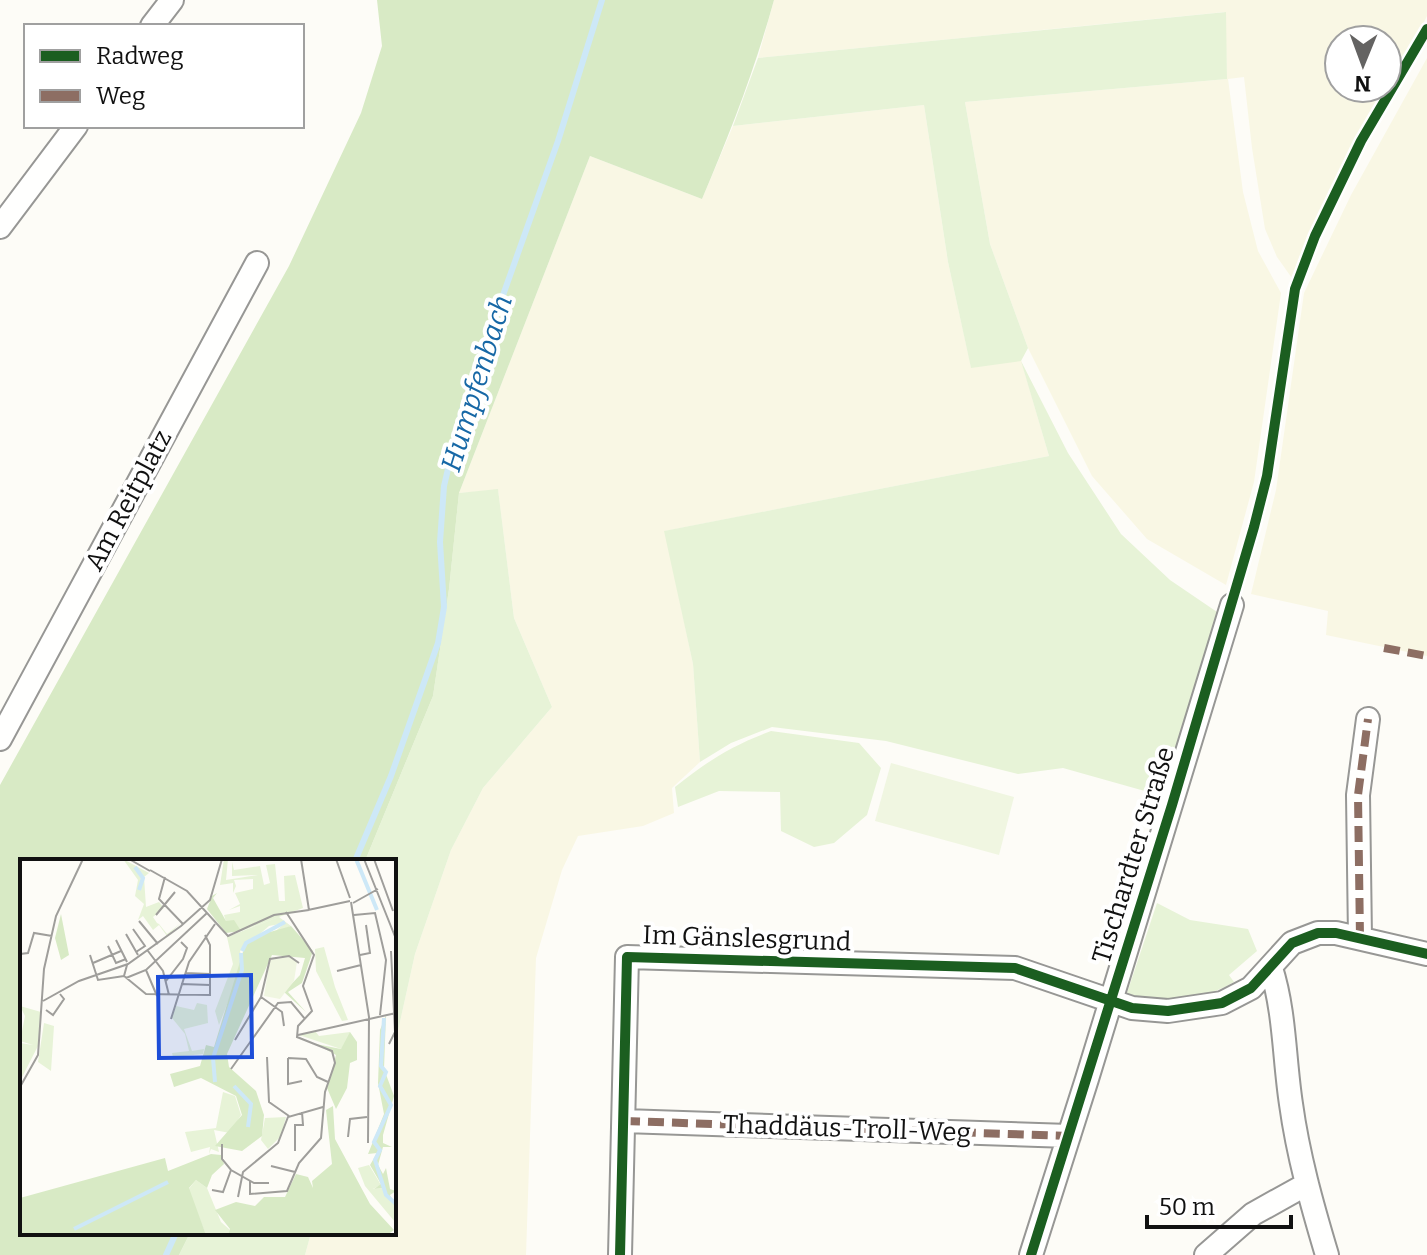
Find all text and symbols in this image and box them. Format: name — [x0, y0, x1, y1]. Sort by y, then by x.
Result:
legend — [24, 24, 304, 128]
north arrow — [1323, 24, 1403, 104]
text: Radweg — [96, 42, 184, 70]
text: N — [1354, 70, 1371, 97]
text: Weg — [96, 82, 145, 110]
water label: Humpfenbach — [434, 291, 519, 475]
street label: Am Reitplatz — [78, 425, 178, 576]
street label: Tischardter Straße — [1086, 743, 1181, 967]
inset map — [20, 859, 396, 1235]
street label: Im Gänslesgrund — [642, 919, 852, 958]
street label: Thaddäus-Troll-Weg — [722, 1109, 972, 1148]
scale bar — [1147, 1179, 1291, 1229]
text: 50 m — [1159, 1193, 1215, 1221]

